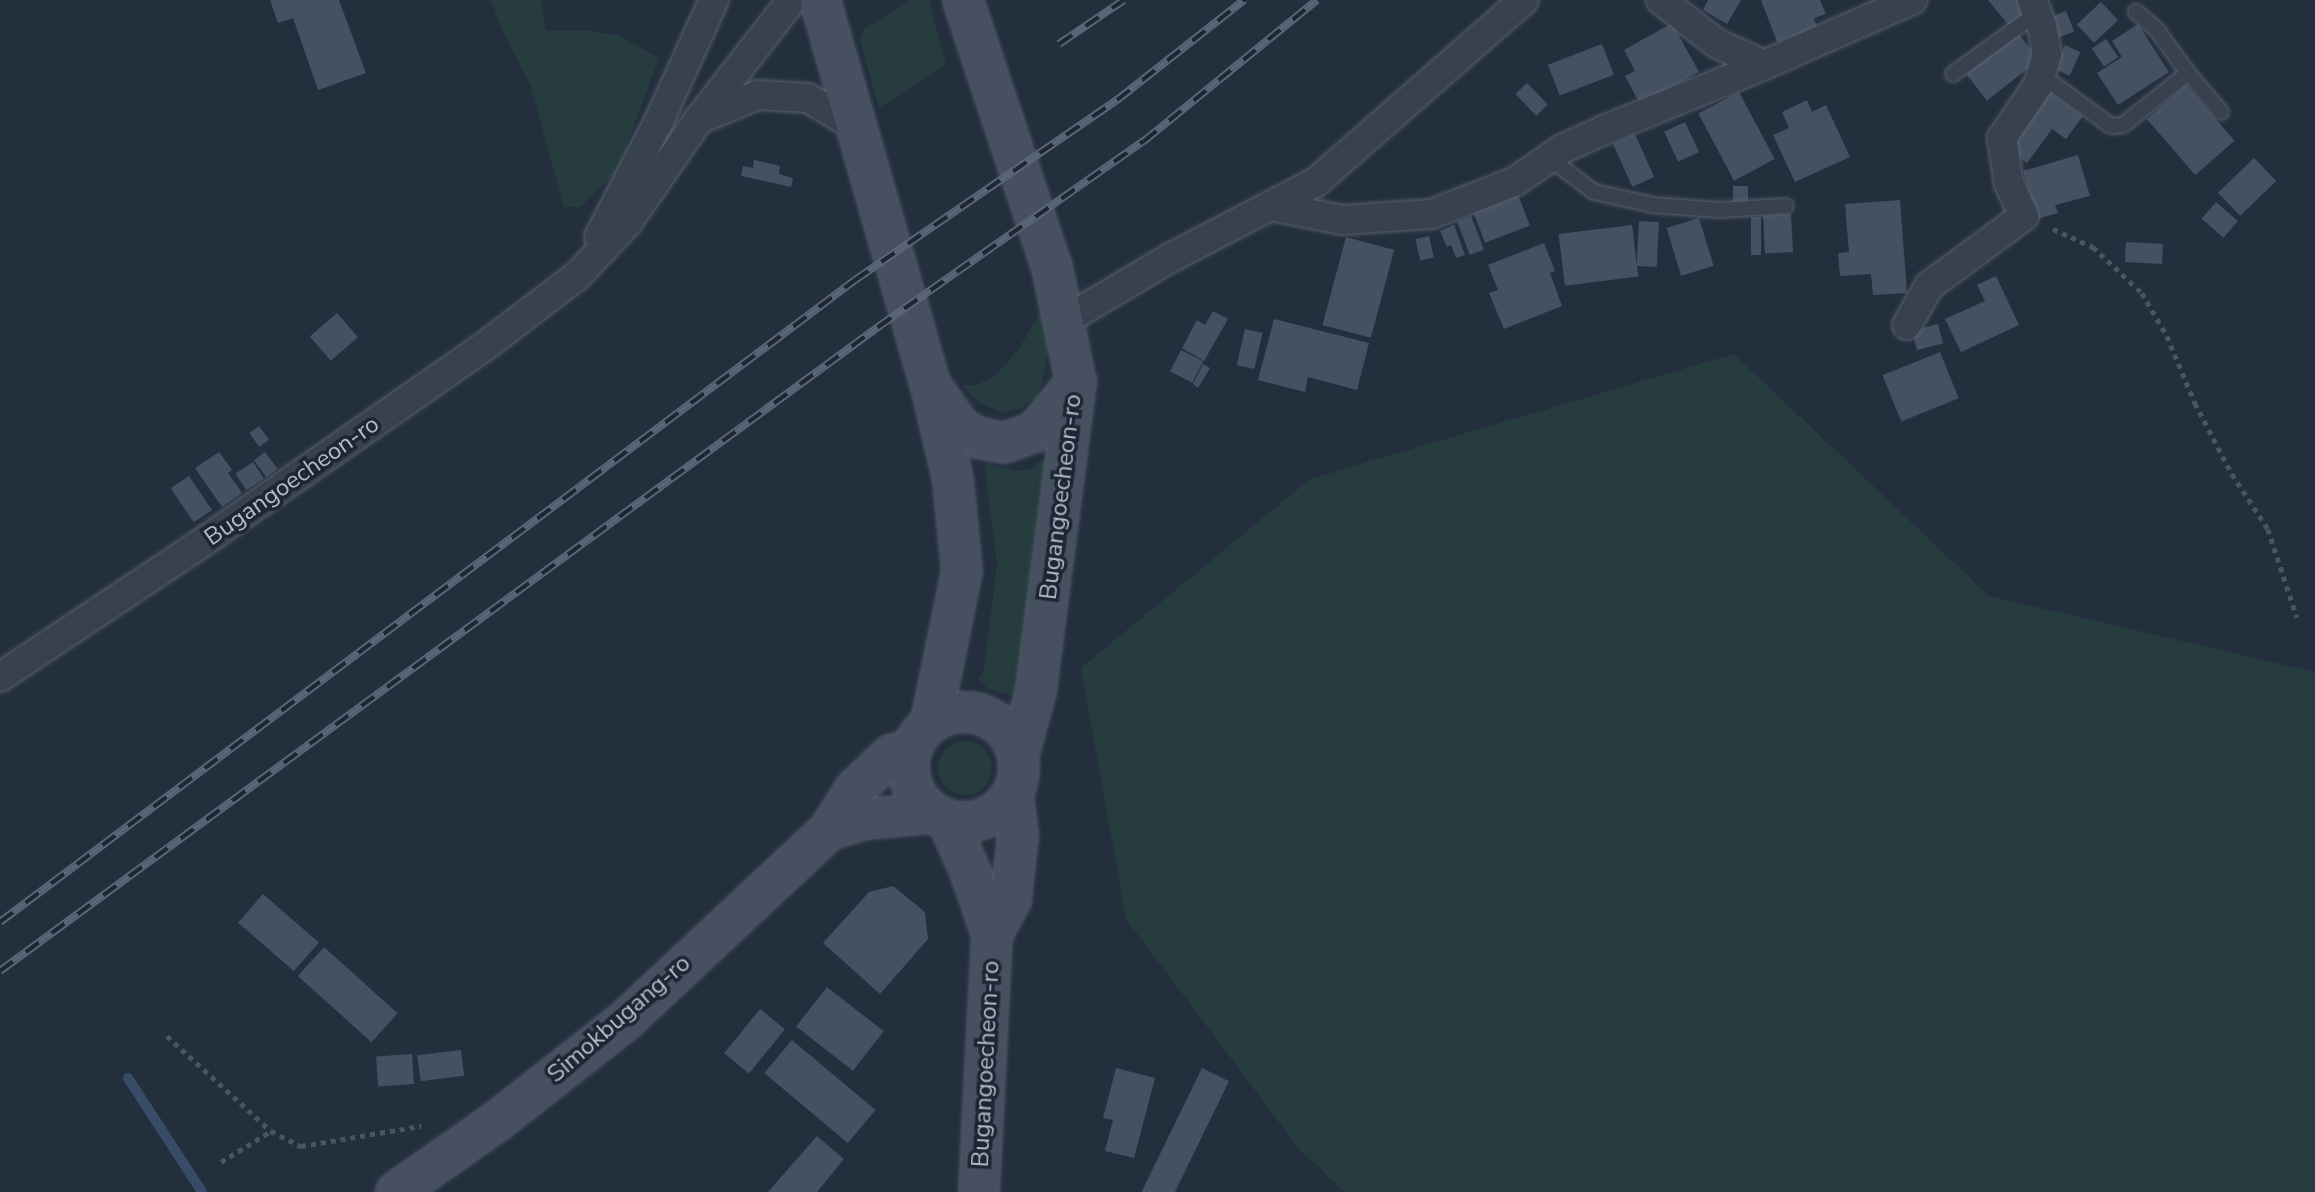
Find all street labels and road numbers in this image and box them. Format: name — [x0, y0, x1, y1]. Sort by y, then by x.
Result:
street label: Bugangoecheon-ro — [1034, 393, 1088, 601]
street label: Bugangoecheon-ro — [199, 410, 385, 552]
street label: Simokbugang-ro — [542, 949, 696, 1089]
street label: Bugangoecheon-ro — [966, 960, 1006, 1168]

